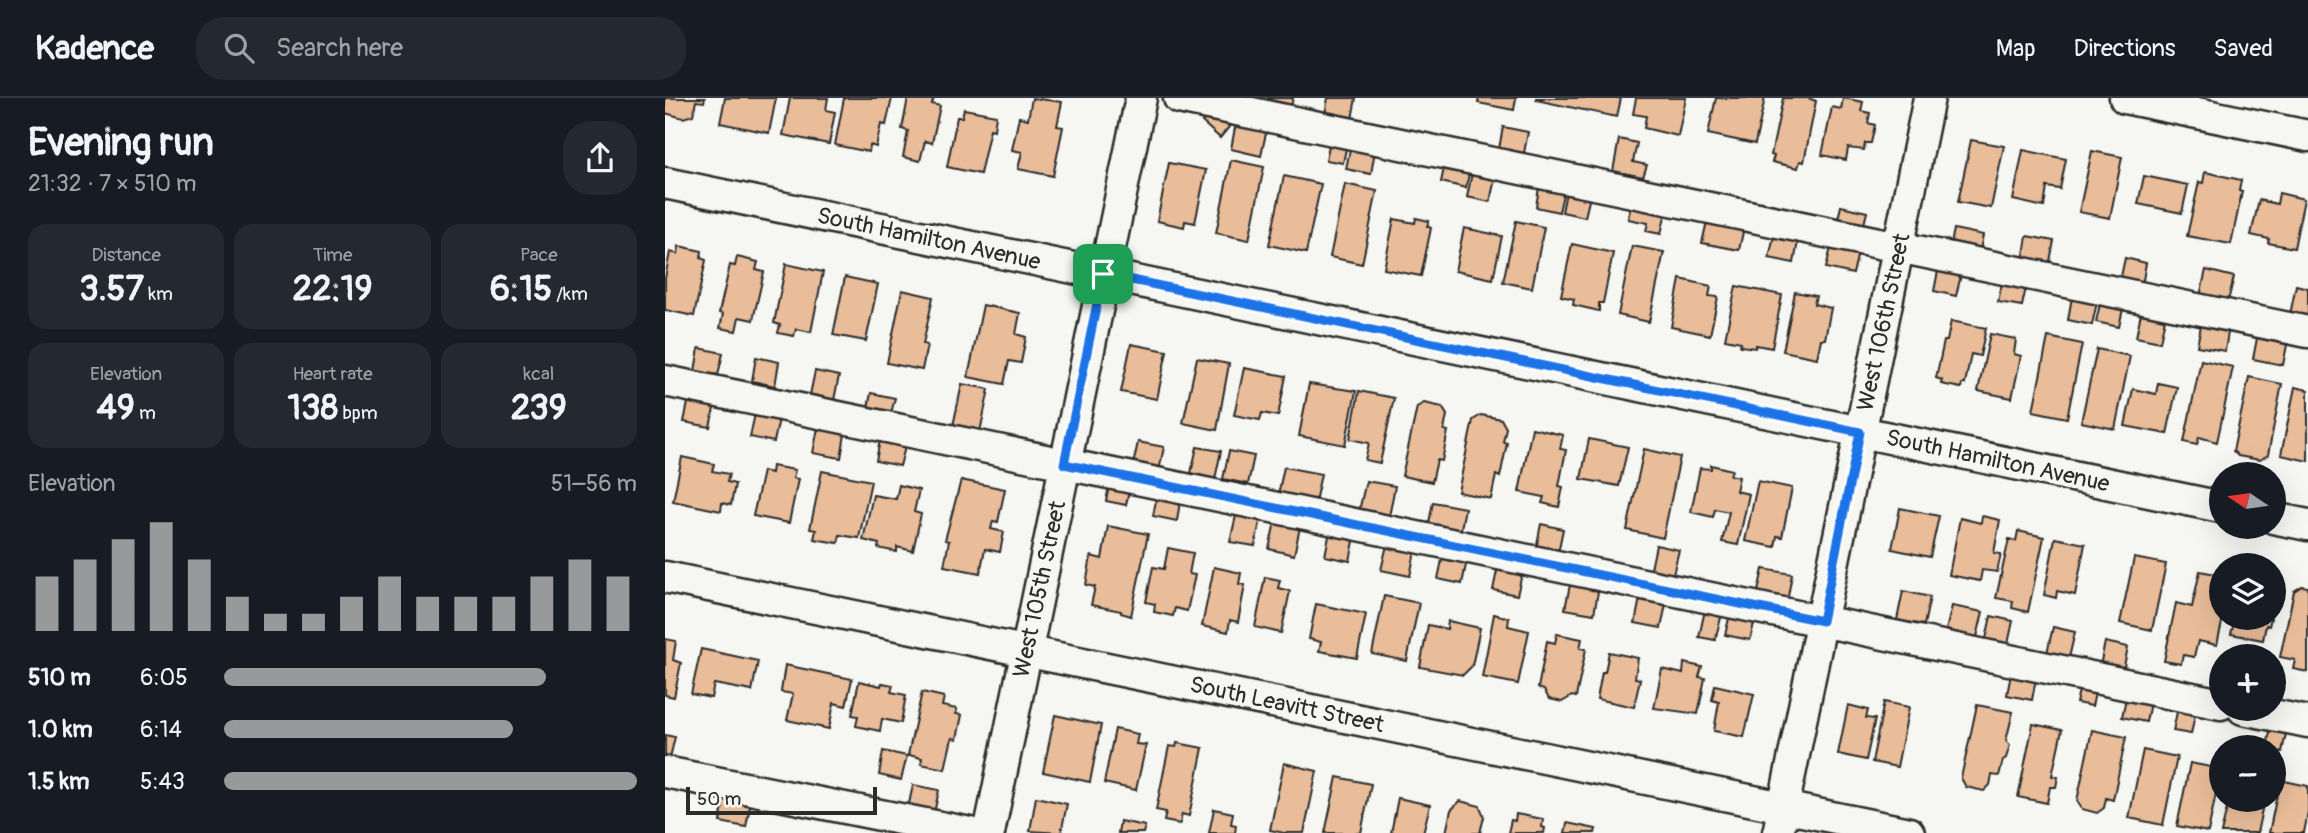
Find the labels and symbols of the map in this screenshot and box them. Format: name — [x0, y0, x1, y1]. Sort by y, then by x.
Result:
street label: South Hamilton Avenue — [815, 201, 1044, 276]
street label: West 106th Street — [1850, 230, 1917, 414]
pin — [1073, 244, 1133, 304]
street label: South Hamilton Avenue — [1884, 423, 2113, 498]
north arrow — [2209, 462, 2285, 539]
street label: West 105th Street — [1007, 497, 1073, 680]
street label: South Leavitt Street — [1187, 670, 1387, 739]
scale bar — [686, 784, 877, 816]

